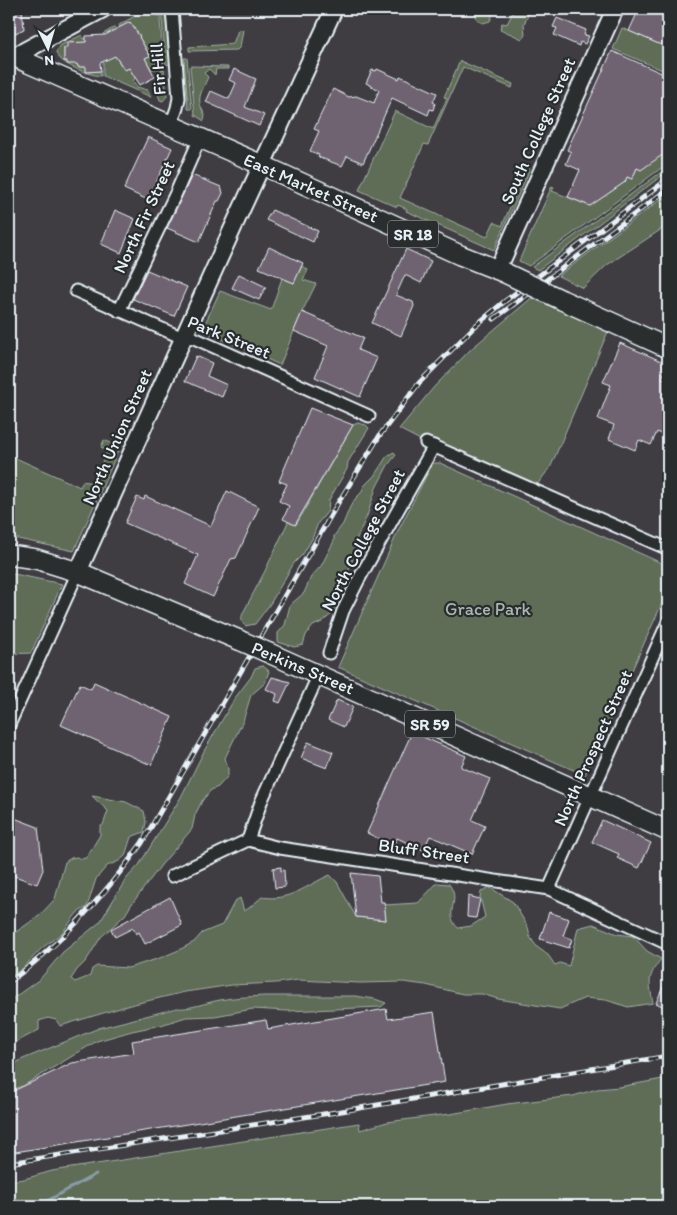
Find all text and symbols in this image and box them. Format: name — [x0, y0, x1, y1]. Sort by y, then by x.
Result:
north arrow — [22, 22, 72, 72]
street label: Fir Hill — [145, 42, 171, 96]
text: N — [44, 52, 55, 69]
street label: South College Street — [496, 54, 580, 208]
street label: East Market Street — [240, 148, 382, 228]
street label: North Fir Street — [108, 157, 180, 277]
road number: SR 18 — [388, 220, 438, 248]
street label: Park Street — [184, 310, 274, 364]
street label: North Union Street — [77, 365, 157, 508]
street label: North College Street — [316, 465, 410, 615]
park label: Grace Park — [445, 598, 532, 620]
street label: Perkins Street — [248, 636, 358, 700]
street label: North Prospect Street — [549, 666, 637, 830]
road number: SR 59 — [405, 711, 455, 738]
street label: Bluff Street — [377, 834, 471, 868]

